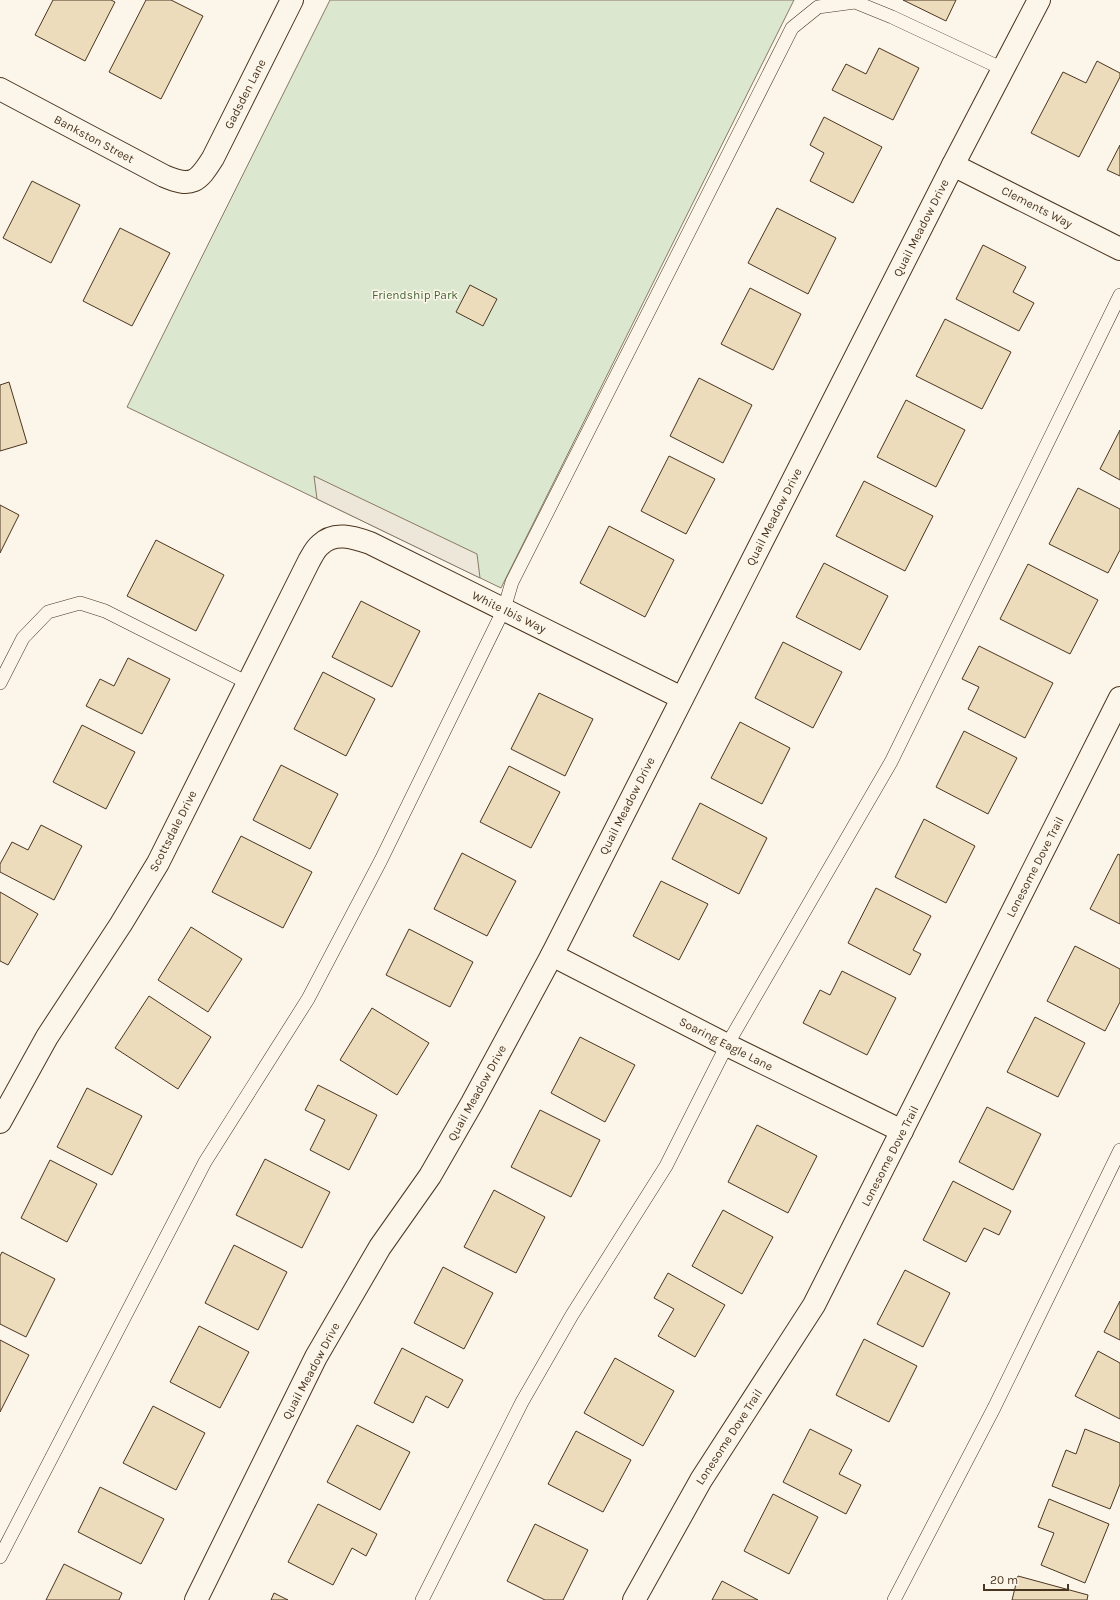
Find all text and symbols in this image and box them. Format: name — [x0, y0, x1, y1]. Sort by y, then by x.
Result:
street label: Gadsden Lane — [221, 57, 269, 131]
street label: Bankston Street — [52, 112, 137, 166]
street label: Quail Meadow Drive — [890, 177, 952, 279]
street label: Clements Way — [999, 183, 1075, 231]
park label: Friendship Park — [372, 288, 458, 302]
street label: Quail Meadow Drive — [743, 466, 805, 568]
street label: White Ibis Way — [470, 588, 549, 636]
street label: Quail Meadow Drive — [596, 755, 658, 857]
street label: Scottsdale Drive — [146, 788, 200, 874]
street label: Lonesome Dove Trail — [1004, 814, 1066, 920]
street label: Soaring Eagle Lane — [677, 1014, 775, 1074]
street label: Quail Meadow Drive — [445, 1043, 509, 1143]
street label: Lonesome Dove Trail — [859, 1103, 921, 1209]
street label: Quail Meadow Drive — [280, 1320, 342, 1422]
street label: Lonesome Dove Trail — [693, 1387, 765, 1487]
scale bar — [984, 1566, 1068, 1592]
text: 20 m — [990, 1573, 1018, 1587]

